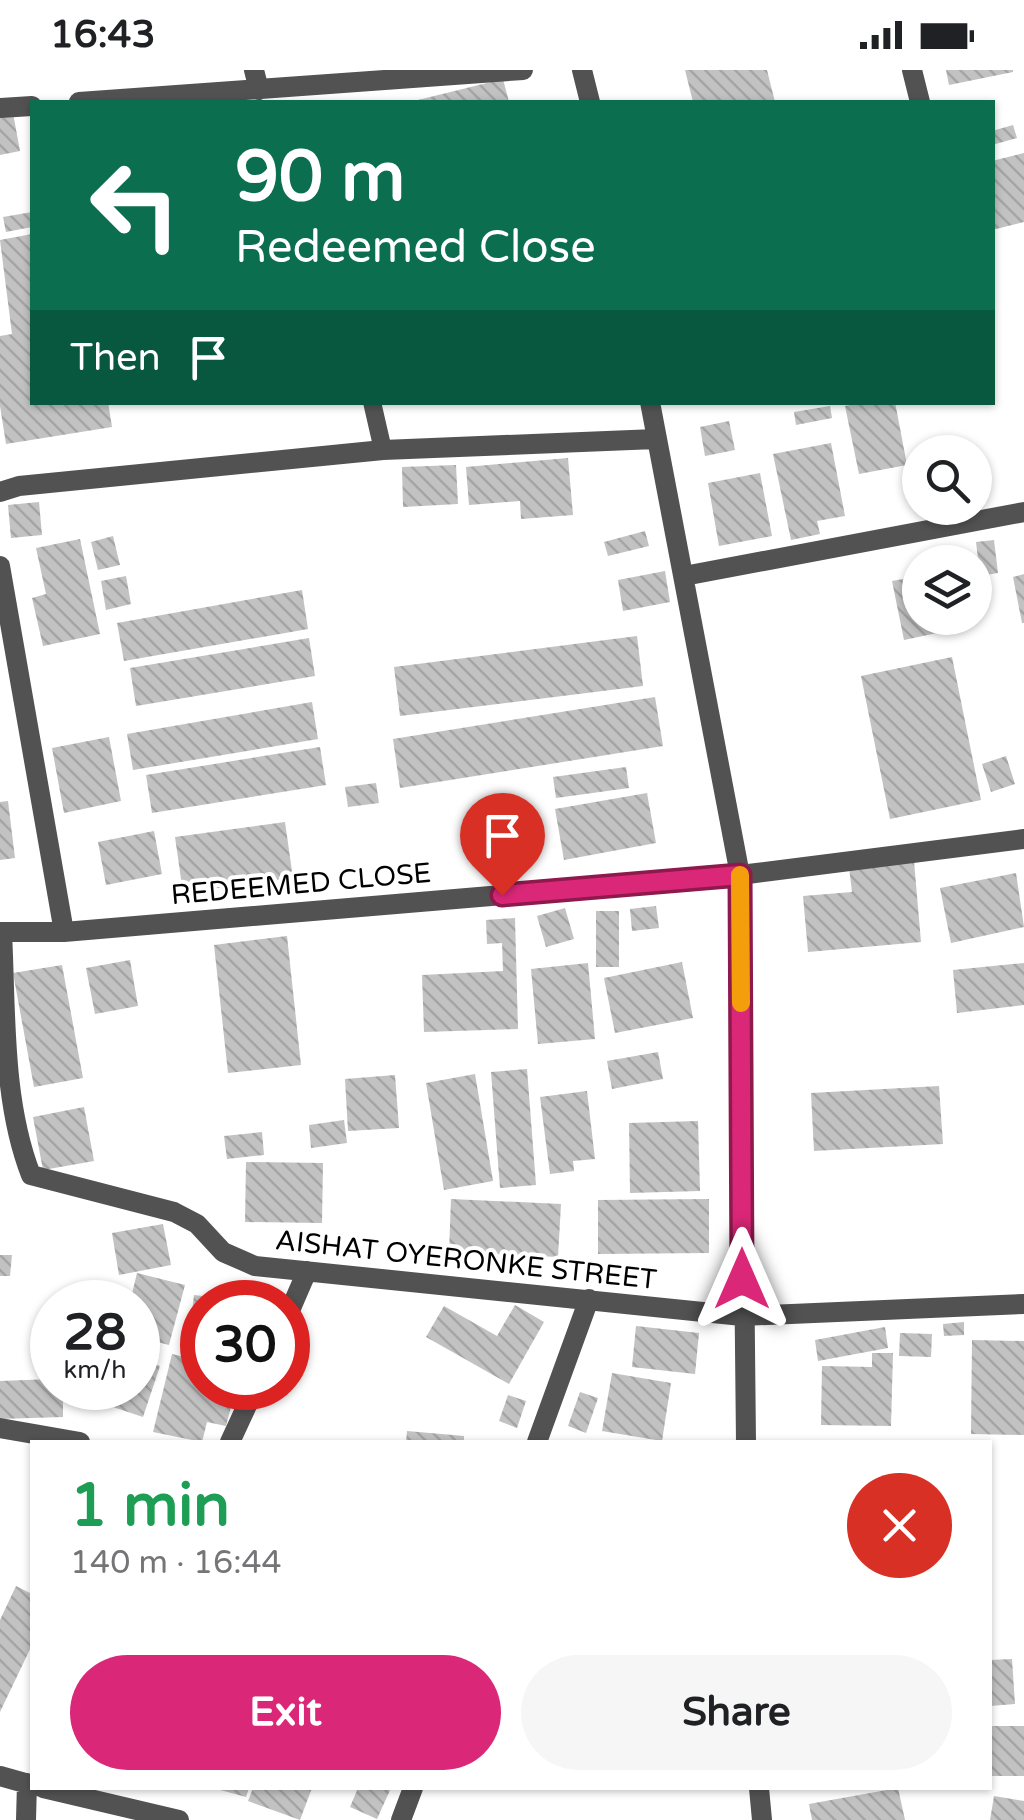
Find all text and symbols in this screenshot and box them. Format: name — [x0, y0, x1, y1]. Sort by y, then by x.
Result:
text: 16:43 — [50, 12, 155, 58]
text: 90 m — [235, 136, 405, 220]
icon: left — [70, 140, 200, 270]
text: Redeemed Close — [235, 221, 596, 275]
icon: arrive — [181, 330, 236, 385]
text: Then — [70, 335, 161, 381]
map controls — [902, 435, 992, 635]
button: search — [902, 435, 992, 525]
button: layers — [902, 545, 992, 635]
pin — [460, 793, 545, 896]
icon: arrive — [475, 808, 530, 863]
street label: REDEEMED CLOSE — [169, 856, 433, 912]
street label: AISHAT OYERONKE STREET — [274, 1223, 658, 1297]
position arrow — [690, 1227, 794, 1331]
speed limit sign: 30 — [180, 1280, 310, 1410]
text: 28 — [64, 1303, 126, 1363]
text: km/h — [64, 1355, 126, 1385]
text: 1 min — [70, 1470, 230, 1542]
button: close — [847, 1473, 952, 1578]
text: 140 m · 16:44 — [70, 1544, 282, 1582]
button: Exit — [70, 1655, 501, 1770]
button: Share — [521, 1655, 952, 1770]

